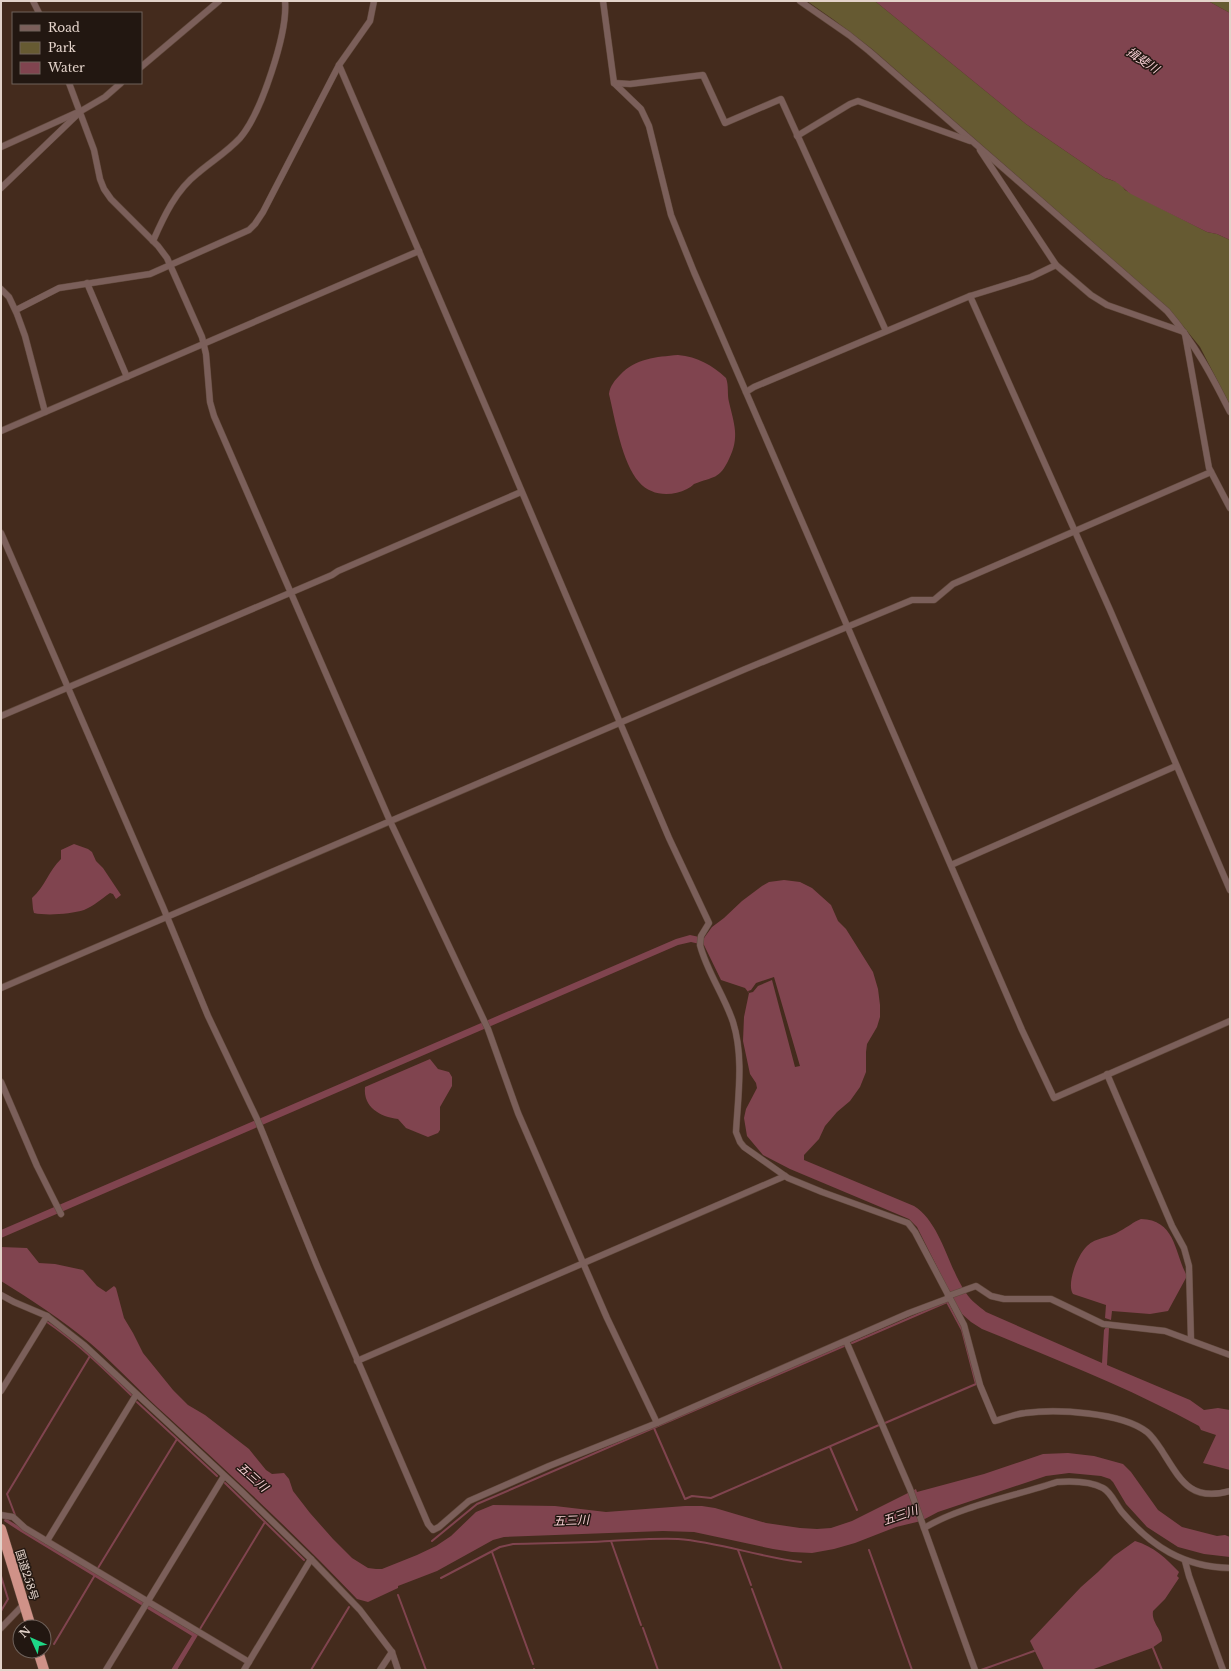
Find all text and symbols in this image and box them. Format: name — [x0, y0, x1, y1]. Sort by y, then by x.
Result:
legend — [12, 12, 142, 84]
text: Road — [48, 20, 80, 35]
text: Park — [48, 40, 76, 55]
water label: 揖斐川 — [1124, 44, 1164, 77]
text: Water — [47, 60, 85, 75]
water label: 五三川 — [235, 1459, 273, 1496]
water label: 五三川 — [881, 1501, 921, 1528]
water label: 五三川 — [553, 1512, 591, 1528]
street label: 国道258号 — [13, 1548, 41, 1602]
north arrow — [12, 1619, 52, 1659]
text: N — [16, 1623, 34, 1641]

